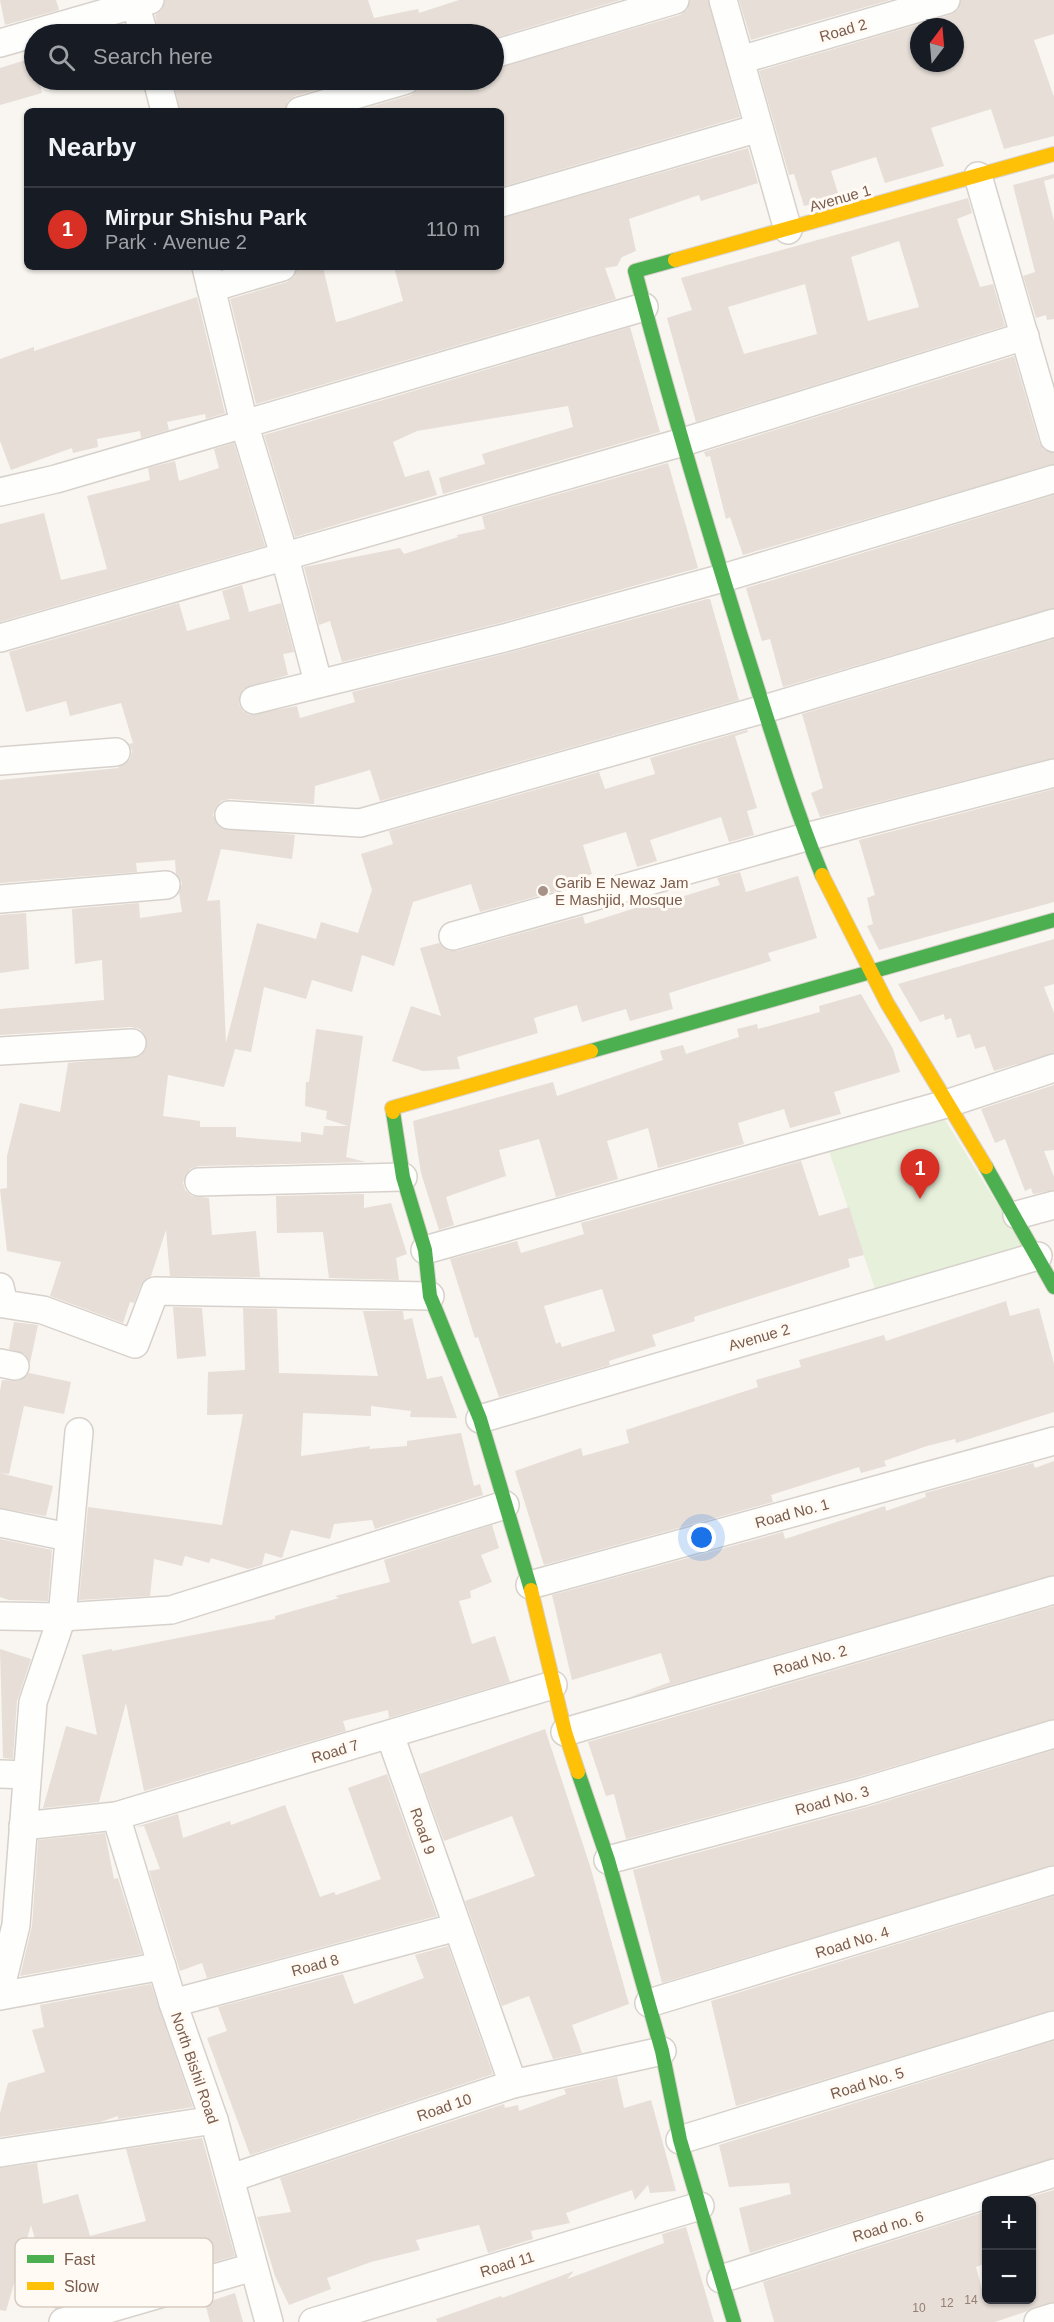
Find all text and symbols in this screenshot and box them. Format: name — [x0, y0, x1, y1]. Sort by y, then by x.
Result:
street label: Road 2 — [817, 15, 869, 45]
north arrow — [910, 18, 964, 72]
search box — [24, 24, 504, 90]
icon: search — [45, 41, 78, 74]
text: Search here — [93, 44, 213, 69]
text: Nearby — [48, 132, 136, 162]
street label: Avenue 1 — [807, 181, 873, 215]
text: Mirpur Shishu Park — [105, 205, 307, 230]
text: 1 — [62, 218, 73, 240]
text: 110 m — [426, 218, 480, 240]
text: Park · Avenue 2 — [105, 231, 247, 253]
place label: Garib E Newaz Jam E Mashjid, Mosque — [555, 874, 688, 908]
marker: Garib E Newaz Jam E Mashjid, Mosque — [536, 884, 550, 898]
pin: 1 — [900, 1150, 940, 1199]
street label: Avenue 2 — [726, 1320, 792, 1354]
street label: Road No. 1 — [753, 1495, 831, 1531]
your location — [687, 1523, 716, 1552]
street label: Road No. 2 — [771, 1641, 849, 1679]
street label: Road 7 — [309, 1736, 361, 1766]
street label: Road No. 3 — [793, 1782, 871, 1818]
street label: Road 9 — [407, 1805, 439, 1857]
street label: Road No. 4 — [813, 1923, 891, 1961]
street label: Road 8 — [289, 1951, 341, 1979]
street label: North Bishil Road — [168, 2010, 222, 2126]
street label: Road No. 5 — [828, 2064, 906, 2102]
street label: Road 10 — [414, 2090, 474, 2124]
map controls — [982, 2196, 1036, 2304]
button: + — [982, 2196, 1036, 2250]
street label: Road no. 6 — [850, 2207, 926, 2245]
legend — [15, 2238, 213, 2307]
street label: Road 11 — [478, 2248, 536, 2280]
button: − — [982, 2250, 1036, 2304]
text: Fast — [64, 2251, 96, 2268]
text: Slow — [64, 2278, 99, 2295]
house number: 14 — [964, 2293, 978, 2307]
house number: 12 — [940, 2296, 954, 2310]
house number: 10 — [912, 2301, 926, 2315]

